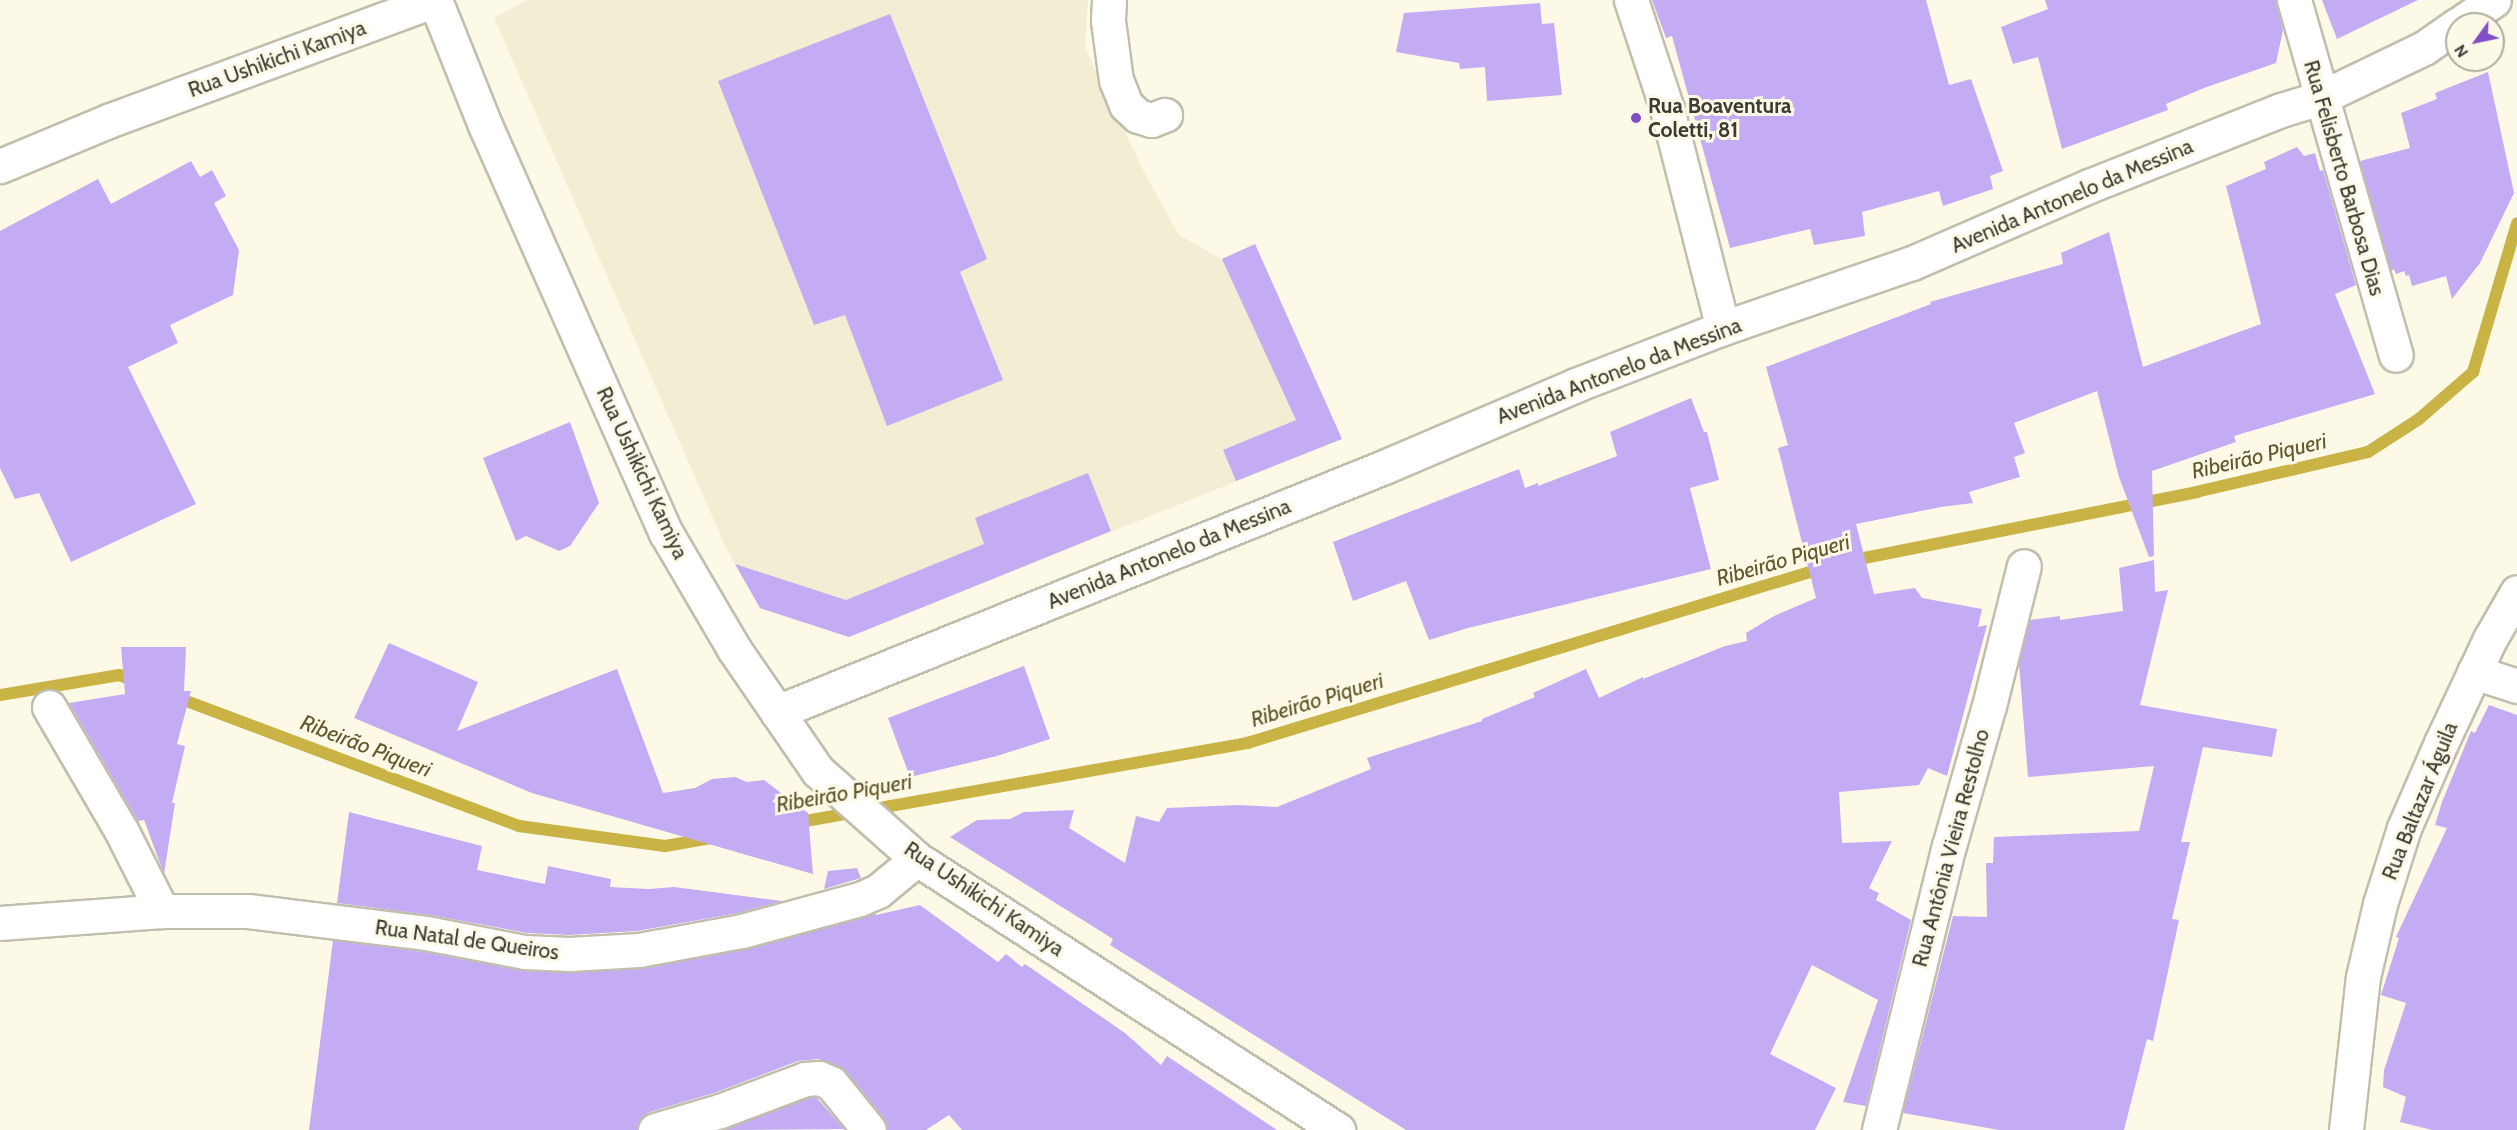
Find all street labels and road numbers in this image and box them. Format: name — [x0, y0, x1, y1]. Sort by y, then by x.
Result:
street label: Rua Ushikichi Kamiya — [185, 15, 369, 103]
street label: Rua Felisberto Barbosa Dias — [2298, 57, 2390, 299]
street label: Avenida Antonelo da Messina — [1947, 134, 2197, 258]
street label: Avenida Antonelo da Messina — [1493, 313, 1745, 429]
street label: Rua Ushikichi Kamiya — [591, 383, 693, 563]
street label: Avenida Antonelo da Messina — [1044, 494, 1294, 614]
street label: Rua Baltazar Águila — [2377, 718, 2463, 884]
street label: Rua Antônia Vieira Restolho — [1907, 726, 1995, 970]
street label: Rua Ushikichi Kamiya — [899, 836, 1069, 962]
street label: Rua Natal de Queiros — [373, 915, 561, 965]

